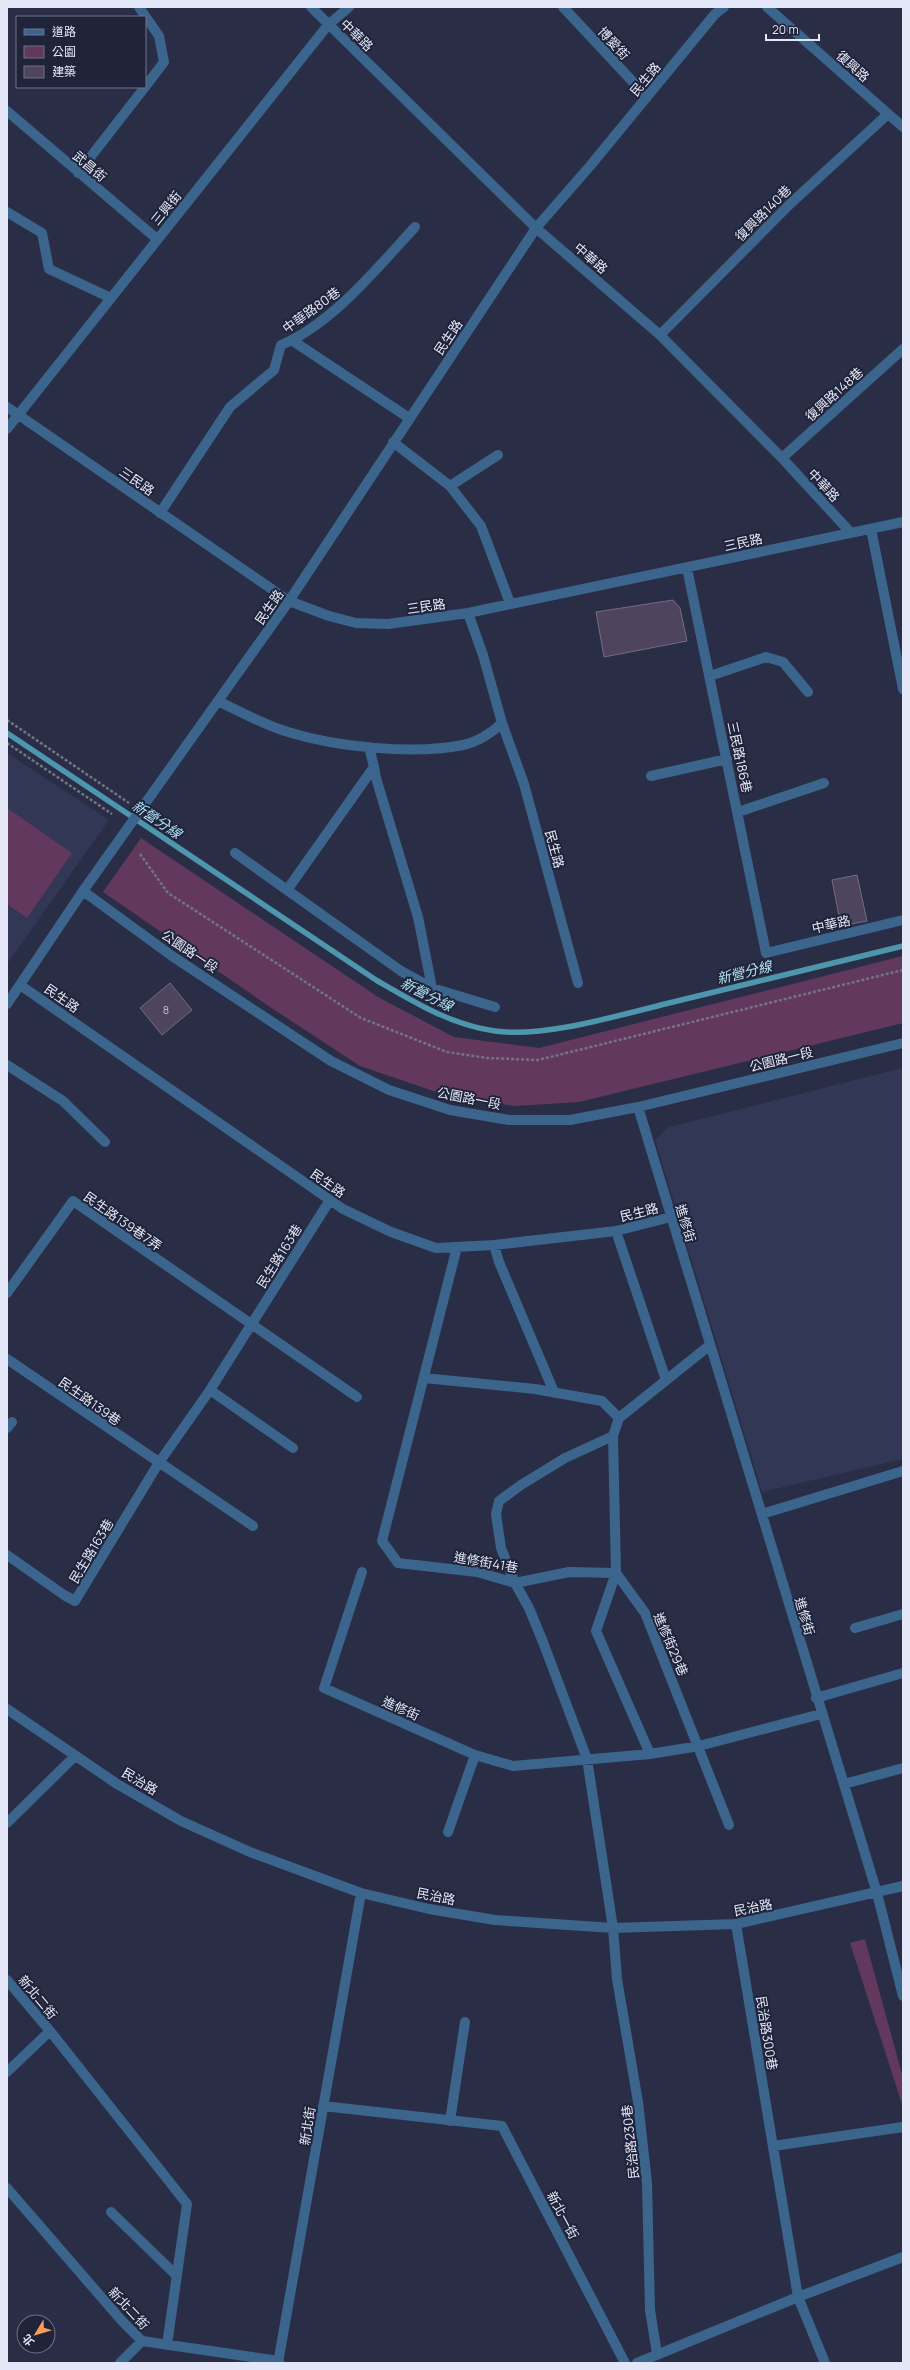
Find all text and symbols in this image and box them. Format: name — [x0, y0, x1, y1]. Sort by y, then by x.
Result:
street label: 中華路 — [337, 15, 377, 55]
legend — [16, 16, 146, 88]
scale bar — [766, 16, 819, 42]
text: 20 m — [772, 21, 799, 38]
text: 道路 — [52, 23, 76, 40]
street label: 博愛街 — [594, 23, 634, 63]
text: 公園 — [52, 43, 76, 60]
street label: 復興路 — [832, 46, 874, 86]
street label: 民生路 — [626, 58, 664, 100]
text: 建築 — [52, 63, 76, 80]
street label: 武昌街 — [69, 147, 111, 185]
street label: 復興路140巷 — [731, 181, 795, 245]
street label: 三興街 — [147, 187, 185, 229]
street label: 中華路 — [570, 238, 612, 278]
street label: 中華路80巷 — [278, 283, 344, 337]
street label: 民生路 — [430, 316, 466, 358]
street label: 復興路148巷 — [801, 363, 867, 425]
street label: 三民路 — [116, 462, 158, 500]
street label: 中華路 — [804, 465, 844, 505]
street label: 三民路 — [722, 529, 764, 555]
street label: 民生路 — [250, 586, 288, 628]
street label: 三民路 — [405, 594, 447, 618]
street label: 三民路186巷 — [724, 720, 756, 794]
water label: 新營分線 — [128, 795, 187, 844]
street label: 民生路 — [541, 828, 569, 870]
street label: 中華路 — [810, 911, 852, 937]
street label: 公園路一段 — [158, 925, 222, 977]
water label: 新營分線 — [715, 956, 775, 988]
water label: 新營分線 — [398, 973, 458, 1016]
street label: 民生路 — [41, 979, 83, 1017]
house number: 8 — [163, 1002, 169, 1017]
street label: 公園路一段 — [747, 1042, 815, 1076]
street label: 公園路一段 — [435, 1083, 503, 1113]
street label: 民生路 — [307, 1164, 349, 1202]
street label: 民生路139巷7弄 — [80, 1187, 166, 1255]
street label: 民生路 — [618, 1199, 660, 1225]
street label: 進修街 — [672, 1202, 700, 1244]
street label: 民生路163巷 — [252, 1221, 306, 1291]
street label: 民生路139巷 — [55, 1373, 125, 1429]
street label: 民生路163巷 — [65, 1515, 117, 1587]
street label: 進修街41巷 — [453, 1548, 519, 1576]
street label: 進修街 — [791, 1595, 819, 1637]
street label: 進修街29巷 — [650, 1609, 692, 1679]
street label: 進修街 — [380, 1692, 422, 1724]
street label: 民治路 — [119, 1763, 161, 1799]
street label: 民治路 — [415, 1883, 457, 1909]
street label: 民治路 — [732, 1894, 774, 1920]
street label: 新北二街 — [14, 1971, 62, 2023]
street label: 民治路300巷 — [752, 1995, 782, 2071]
street label: 民治路230巷 — [617, 2104, 643, 2180]
street label: 新北街 — [295, 2105, 319, 2147]
street label: 新北一街 — [543, 2188, 583, 2242]
street label: 新北二街 — [105, 2283, 153, 2333]
north arrow — [16, 2314, 56, 2354]
text: 北 — [18, 2332, 37, 2349]

